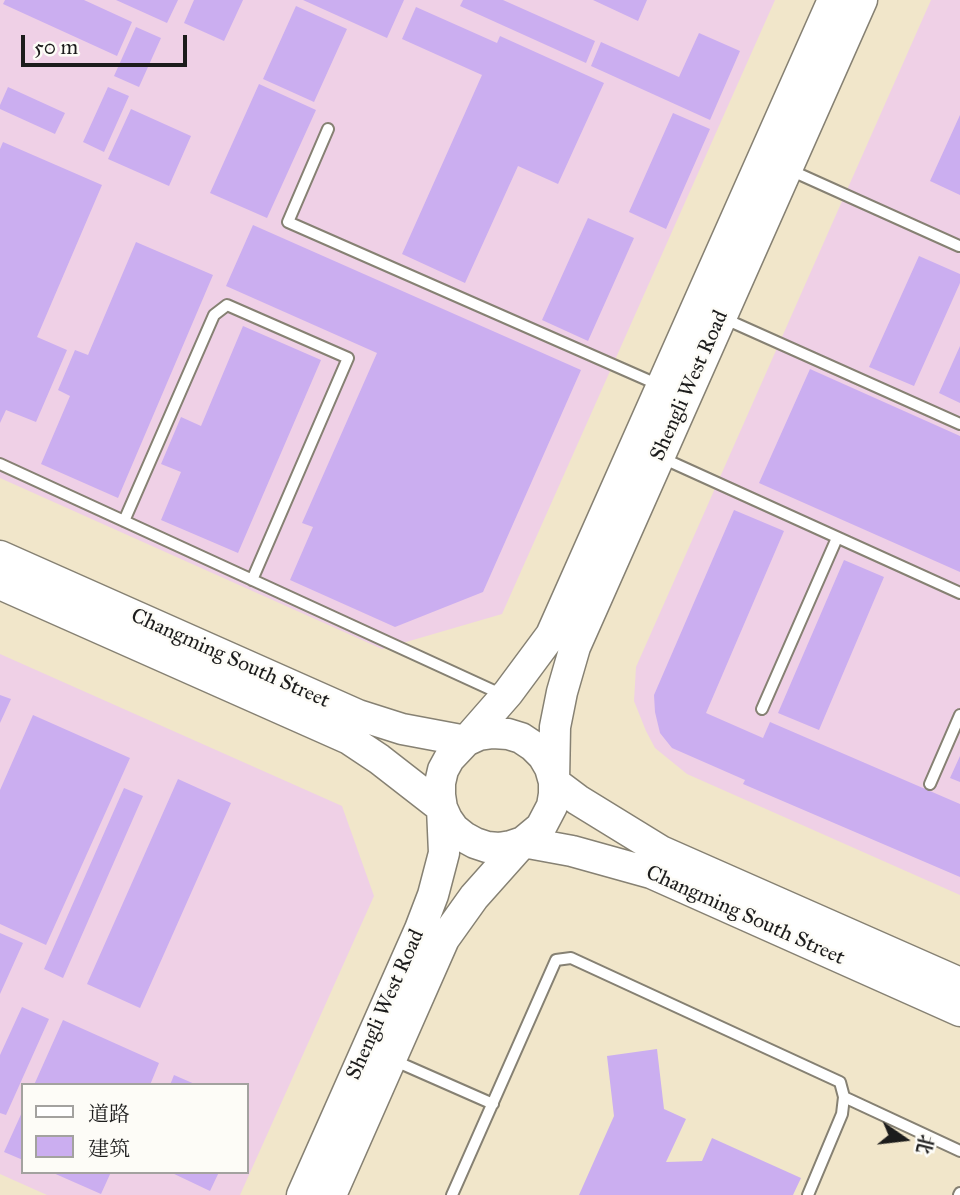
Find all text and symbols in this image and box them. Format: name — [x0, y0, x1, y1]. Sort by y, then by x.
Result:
scale bar — [24, 21, 191, 65]
text: 50 m — [34, 34, 78, 60]
street label: Shengli West Road — [646, 307, 734, 465]
street label: Changming South Street — [127, 604, 333, 714]
street label: Changming South Street — [642, 861, 848, 971]
street label: Shengli West Road — [342, 926, 430, 1084]
legend — [21, 1083, 248, 1174]
text: 道路 — [88, 1101, 130, 1127]
north arrow — [869, 1104, 939, 1174]
text: 北 — [911, 1132, 938, 1156]
text: 建筑 — [88, 1136, 130, 1162]

